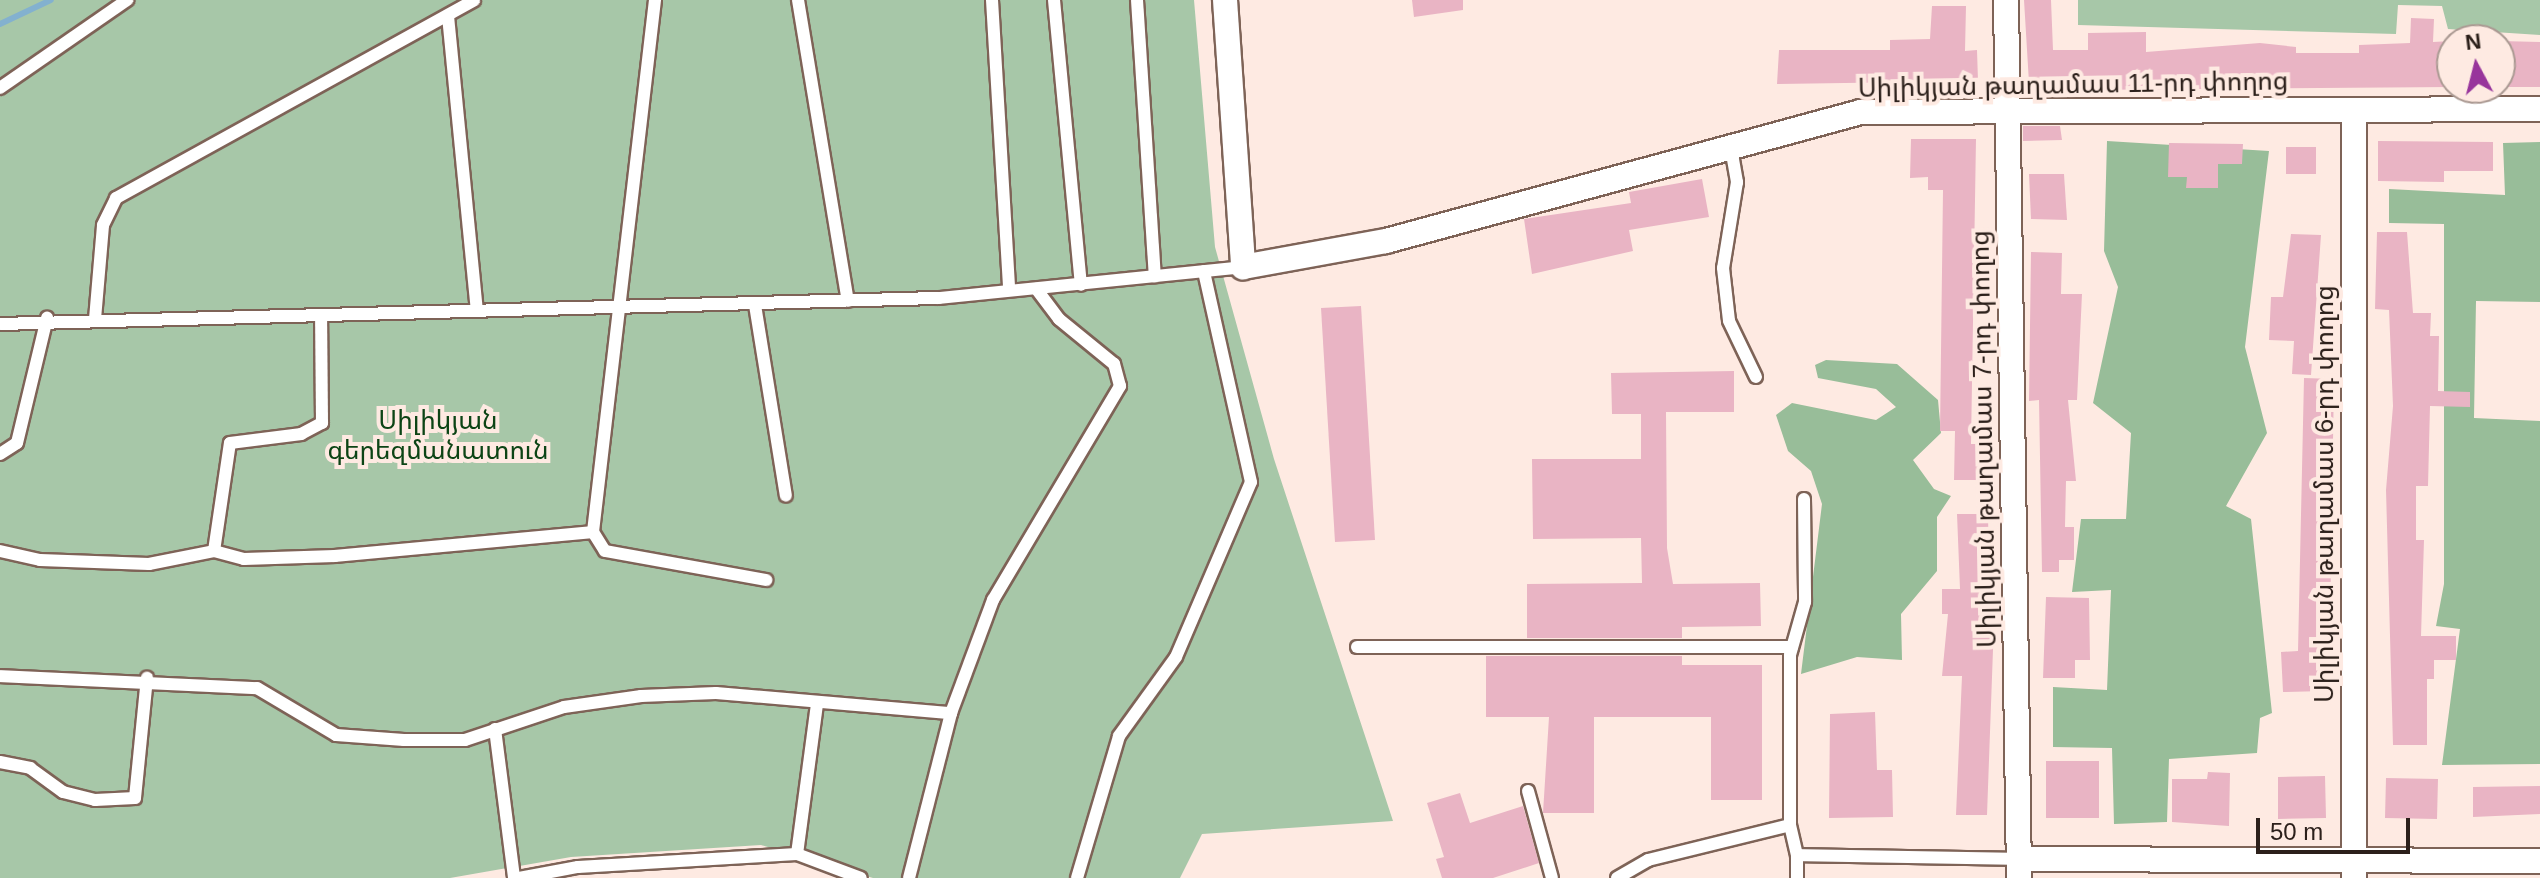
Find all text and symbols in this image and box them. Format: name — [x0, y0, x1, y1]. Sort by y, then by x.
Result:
north arrow — [2436, 24, 2516, 104]
text: N — [2464, 28, 2483, 55]
street label: Սիլիկյան թաղամաս 11-րդ փողոց — [1858, 66, 2288, 104]
street label: Սիլիկյան թաղամաս 7-րդ փողոց — [1965, 230, 2003, 648]
street label: Սիլիկյան թաղամաս 6-րդ փողոց — [2309, 285, 2341, 703]
park label: Սիլիկյան գերեզմանատուն — [327, 405, 549, 466]
scale bar — [2260, 802, 2414, 852]
text: 50 m — [2270, 818, 2323, 845]

